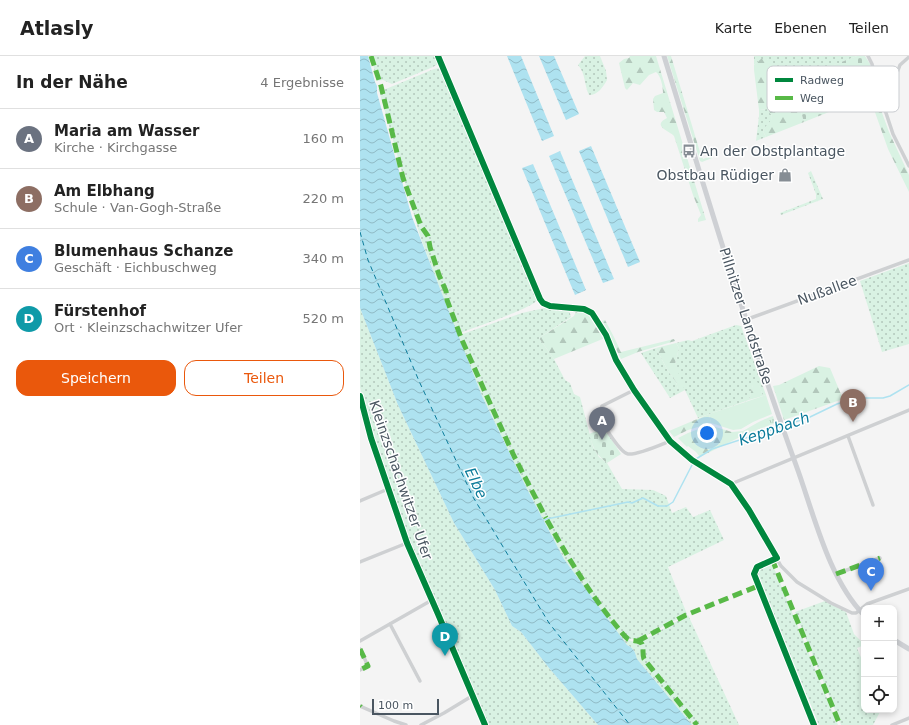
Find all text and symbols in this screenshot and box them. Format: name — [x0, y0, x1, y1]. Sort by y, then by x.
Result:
text: Atlasly — [20, 17, 93, 39]
text: Karte — [715, 20, 752, 36]
text: Ebenen — [774, 20, 827, 36]
text: Teilen — [849, 20, 889, 36]
legend — [767, 66, 899, 112]
text: In der Nähe — [16, 72, 128, 92]
text: Radweg — [800, 74, 844, 87]
text: 4 Ergebnisse — [260, 75, 344, 90]
text: Weg — [800, 92, 824, 105]
text: Maria am Wasser — [54, 122, 199, 140]
text: A — [24, 131, 34, 146]
text: 160 m — [302, 131, 344, 146]
text: Kirche · Kirchgasse — [54, 140, 177, 155]
bus stop icon: An der Obstplantage — [681, 143, 697, 159]
place label: An der Obstplantage — [700, 143, 845, 159]
place label: Obstbau Rüdiger — [657, 167, 774, 183]
shop icon: Obstbau Rüdiger — [777, 167, 793, 183]
text: Am Elbhang — [54, 182, 155, 200]
text: B — [24, 191, 34, 206]
text: 220 m — [302, 191, 344, 206]
text: Schule · Van-Gogh-Straße — [54, 200, 221, 215]
text: Blumenhaus Schanze — [54, 242, 233, 260]
street label: Pillnitzer Landstraße — [716, 246, 776, 386]
text: C — [24, 251, 34, 266]
text: 340 m — [302, 251, 344, 266]
text: Geschäft · Eichbuschweg — [54, 260, 217, 275]
street label: Nußallee — [795, 272, 859, 308]
text: Fürstenhof — [54, 302, 146, 320]
text: D — [24, 311, 34, 326]
text: 520 m — [302, 311, 344, 326]
text: Ort · Kleinzschachwitzer Ufer — [54, 320, 242, 335]
button: Speichern — [16, 360, 176, 396]
button: Teilen — [184, 360, 344, 396]
pin: B — [840, 389, 866, 422]
street label: Kleinzschachwitzer Ufer — [366, 398, 436, 562]
pin: A — [589, 407, 615, 440]
water label: Keppbach — [736, 408, 812, 450]
your location — [697, 423, 717, 443]
water label: Elbe — [461, 464, 491, 502]
pin: C — [858, 558, 884, 591]
map controls — [861, 605, 897, 713]
button: + — [861, 605, 897, 641]
pin: D — [432, 623, 458, 656]
button: − — [861, 641, 897, 677]
button: locate — [861, 677, 897, 713]
scale bar — [372, 697, 439, 716]
text: 100 m — [378, 699, 413, 712]

